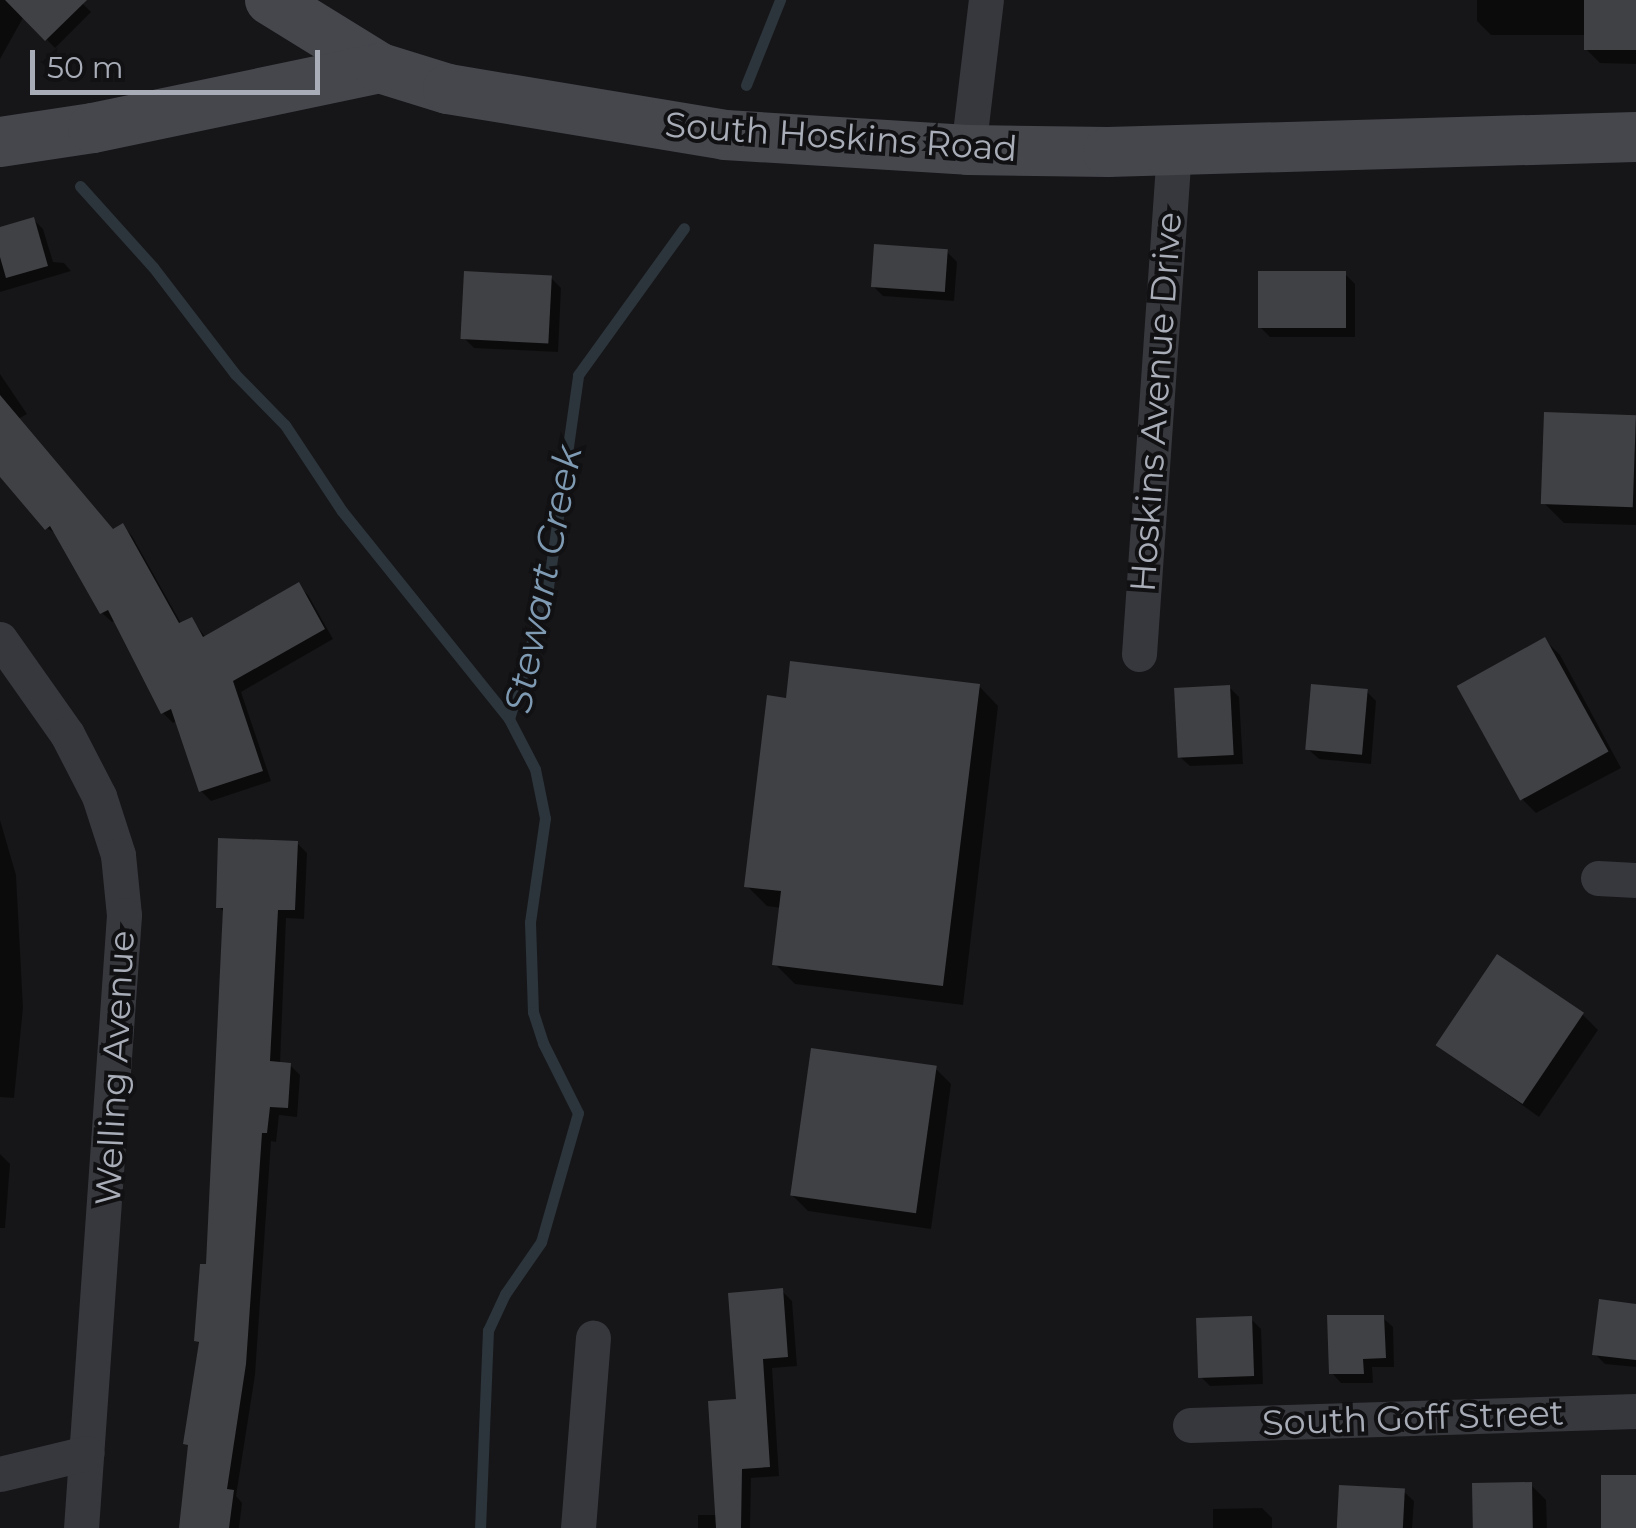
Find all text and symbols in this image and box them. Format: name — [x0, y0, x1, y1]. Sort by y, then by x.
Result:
scale bar — [35, 30, 325, 92]
text: 50 m — [47, 49, 124, 86]
street label: South Hoskins Road — [663, 104, 1019, 170]
street label: Hoskins Avenue Drive — [1122, 211, 1190, 593]
water label: Stewart Creek — [495, 442, 591, 716]
street label: Welling Avenue — [87, 929, 143, 1207]
street label: South Goff Street — [1261, 1392, 1565, 1444]

